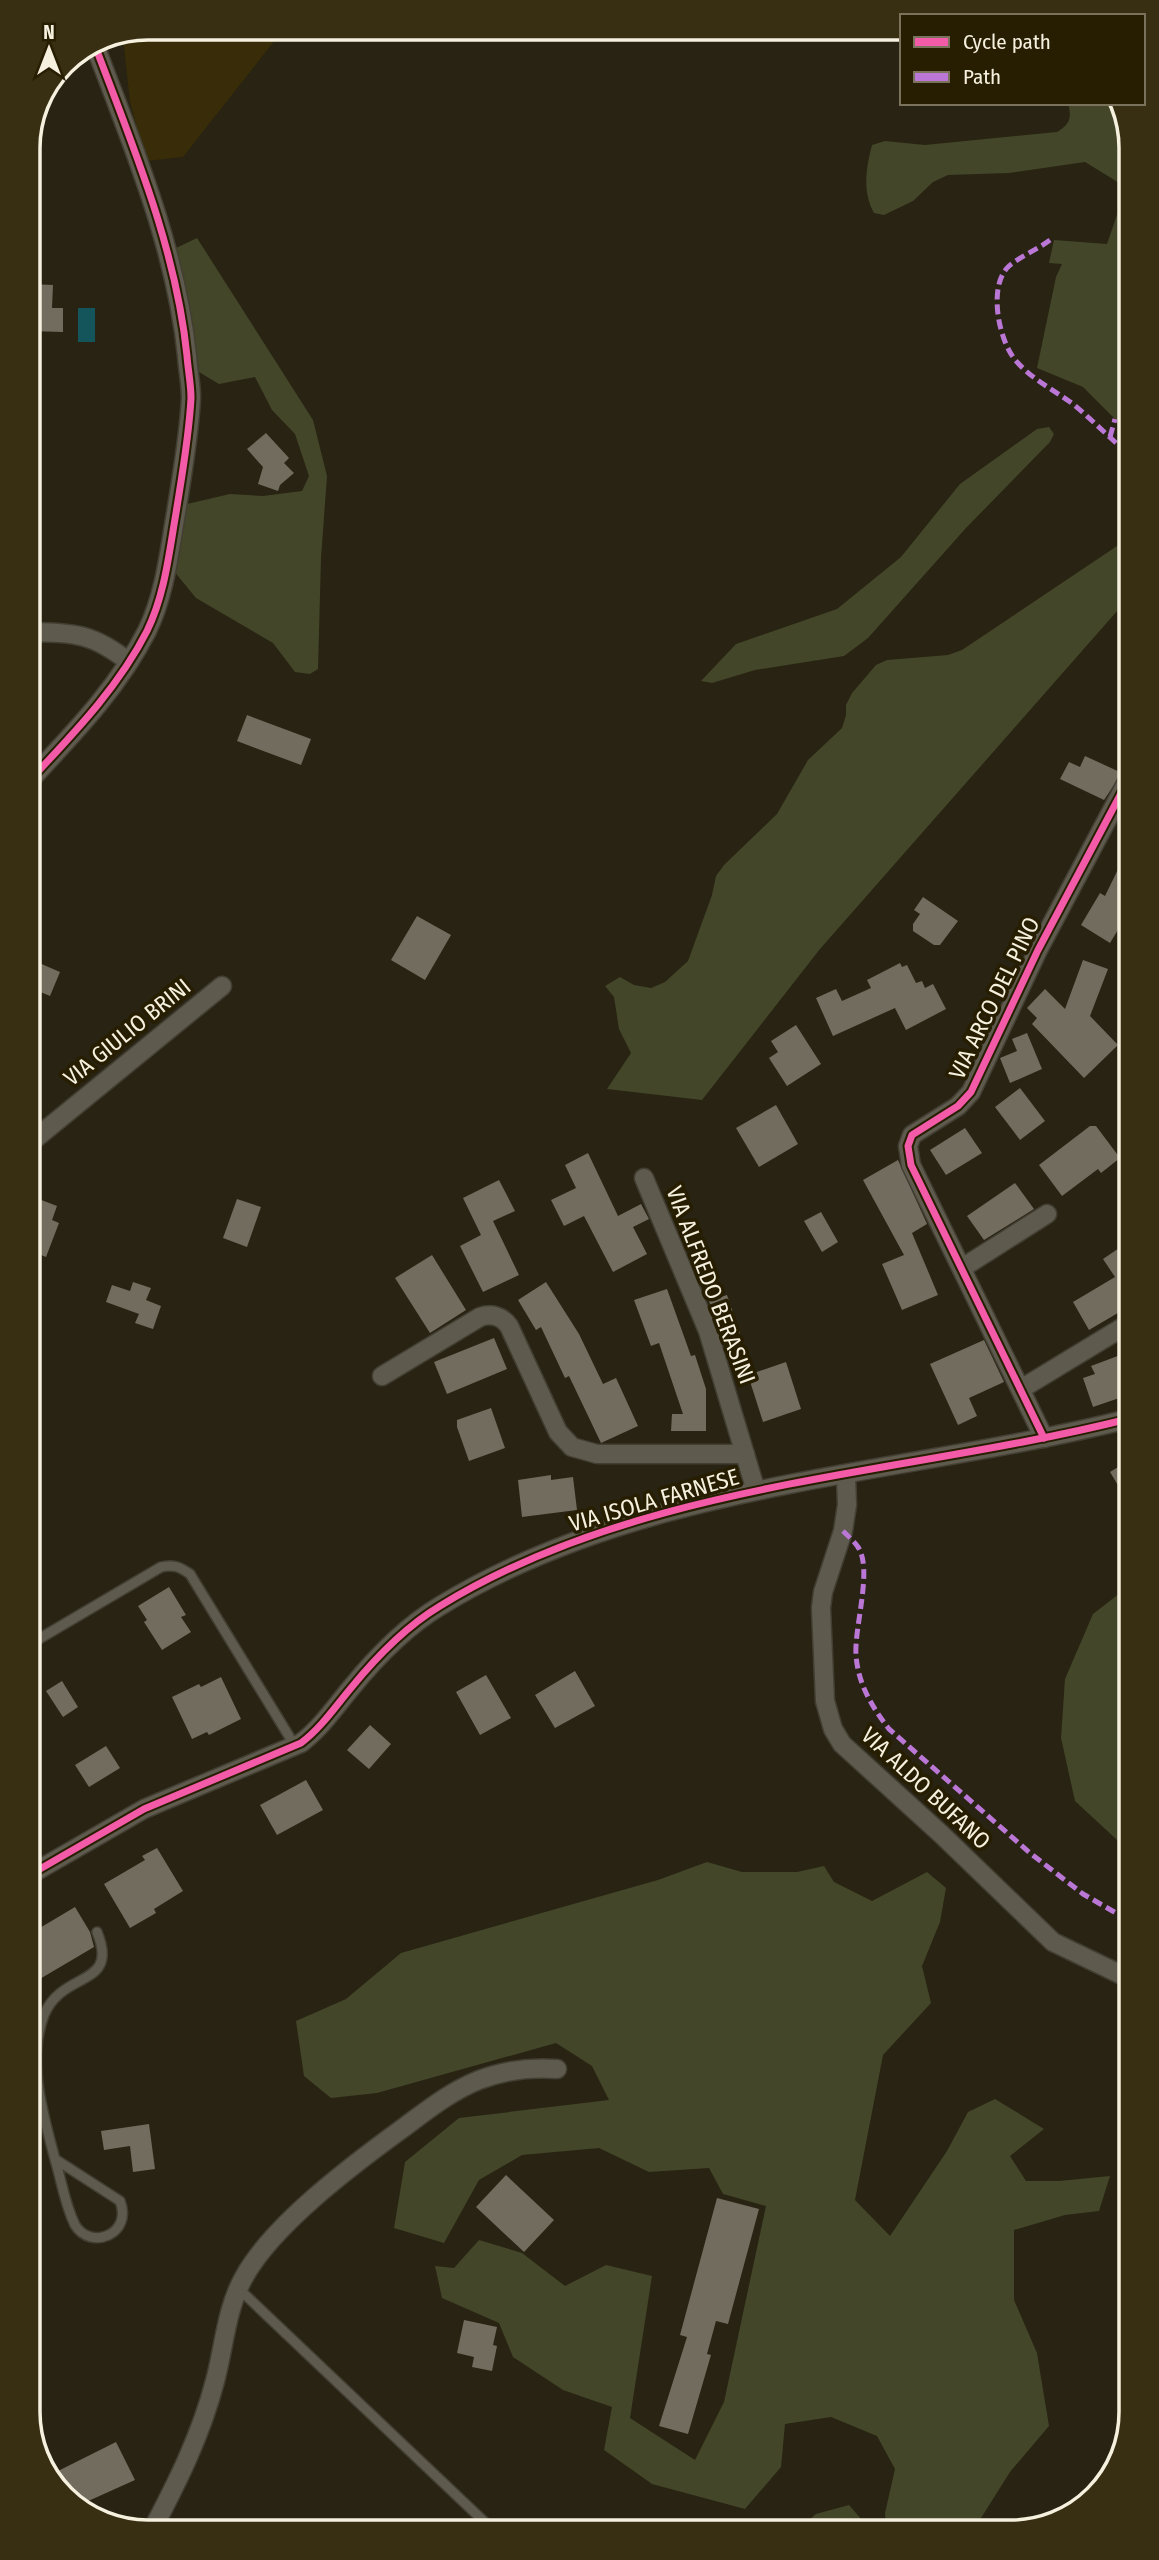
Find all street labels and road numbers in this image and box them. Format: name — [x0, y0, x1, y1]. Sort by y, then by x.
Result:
street label: VIA ARCO DEL PINO — [943, 912, 1045, 1084]
street label: VIA GIULIO BRINI — [58, 972, 196, 1092]
street label: VIA ALFREDO BERASINI — [660, 1182, 762, 1388]
street label: VIA ISOLA FARNESE — [566, 1462, 742, 1538]
street label: VIA ALDO BUFANO — [856, 1721, 996, 1855]

